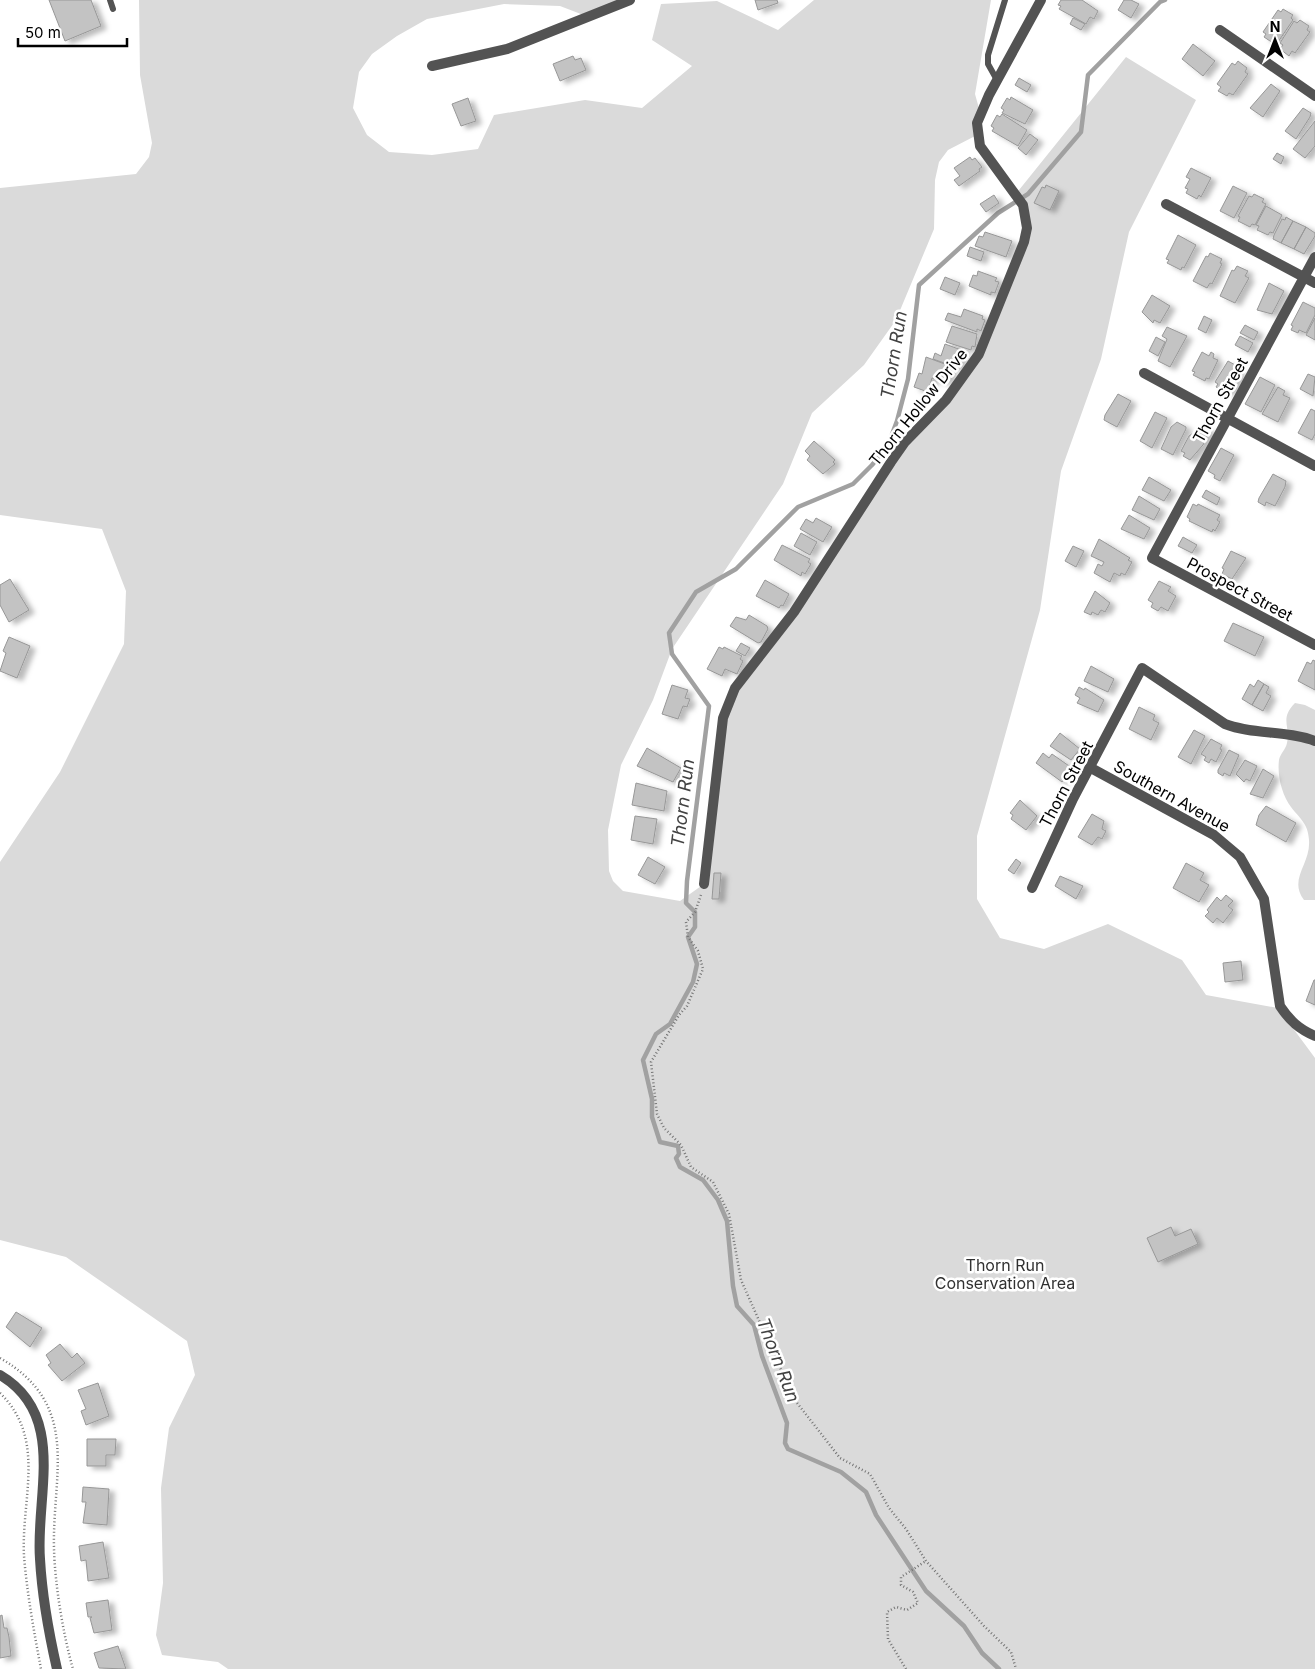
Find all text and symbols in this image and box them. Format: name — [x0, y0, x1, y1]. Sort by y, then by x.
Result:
scale bar — [18, 15, 126, 47]
north arrow — [1250, 15, 1300, 65]
text: N — [1270, 18, 1280, 35]
text: 50 m — [25, 23, 61, 42]
water label: Thorn Run — [876, 309, 911, 400]
street label: Thorn Hollow Drive — [864, 344, 972, 470]
street label: Thorn Street — [1188, 354, 1252, 446]
street label: Prospect Street — [1184, 553, 1296, 625]
street label: Thorn Street — [1035, 737, 1097, 831]
street label: Southern Avenue — [1110, 756, 1234, 836]
water label: Thorn Run — [667, 758, 698, 848]
park label: Thorn Run Conservation Area — [935, 1255, 1075, 1293]
water label: Thorn Run — [753, 1315, 804, 1405]

